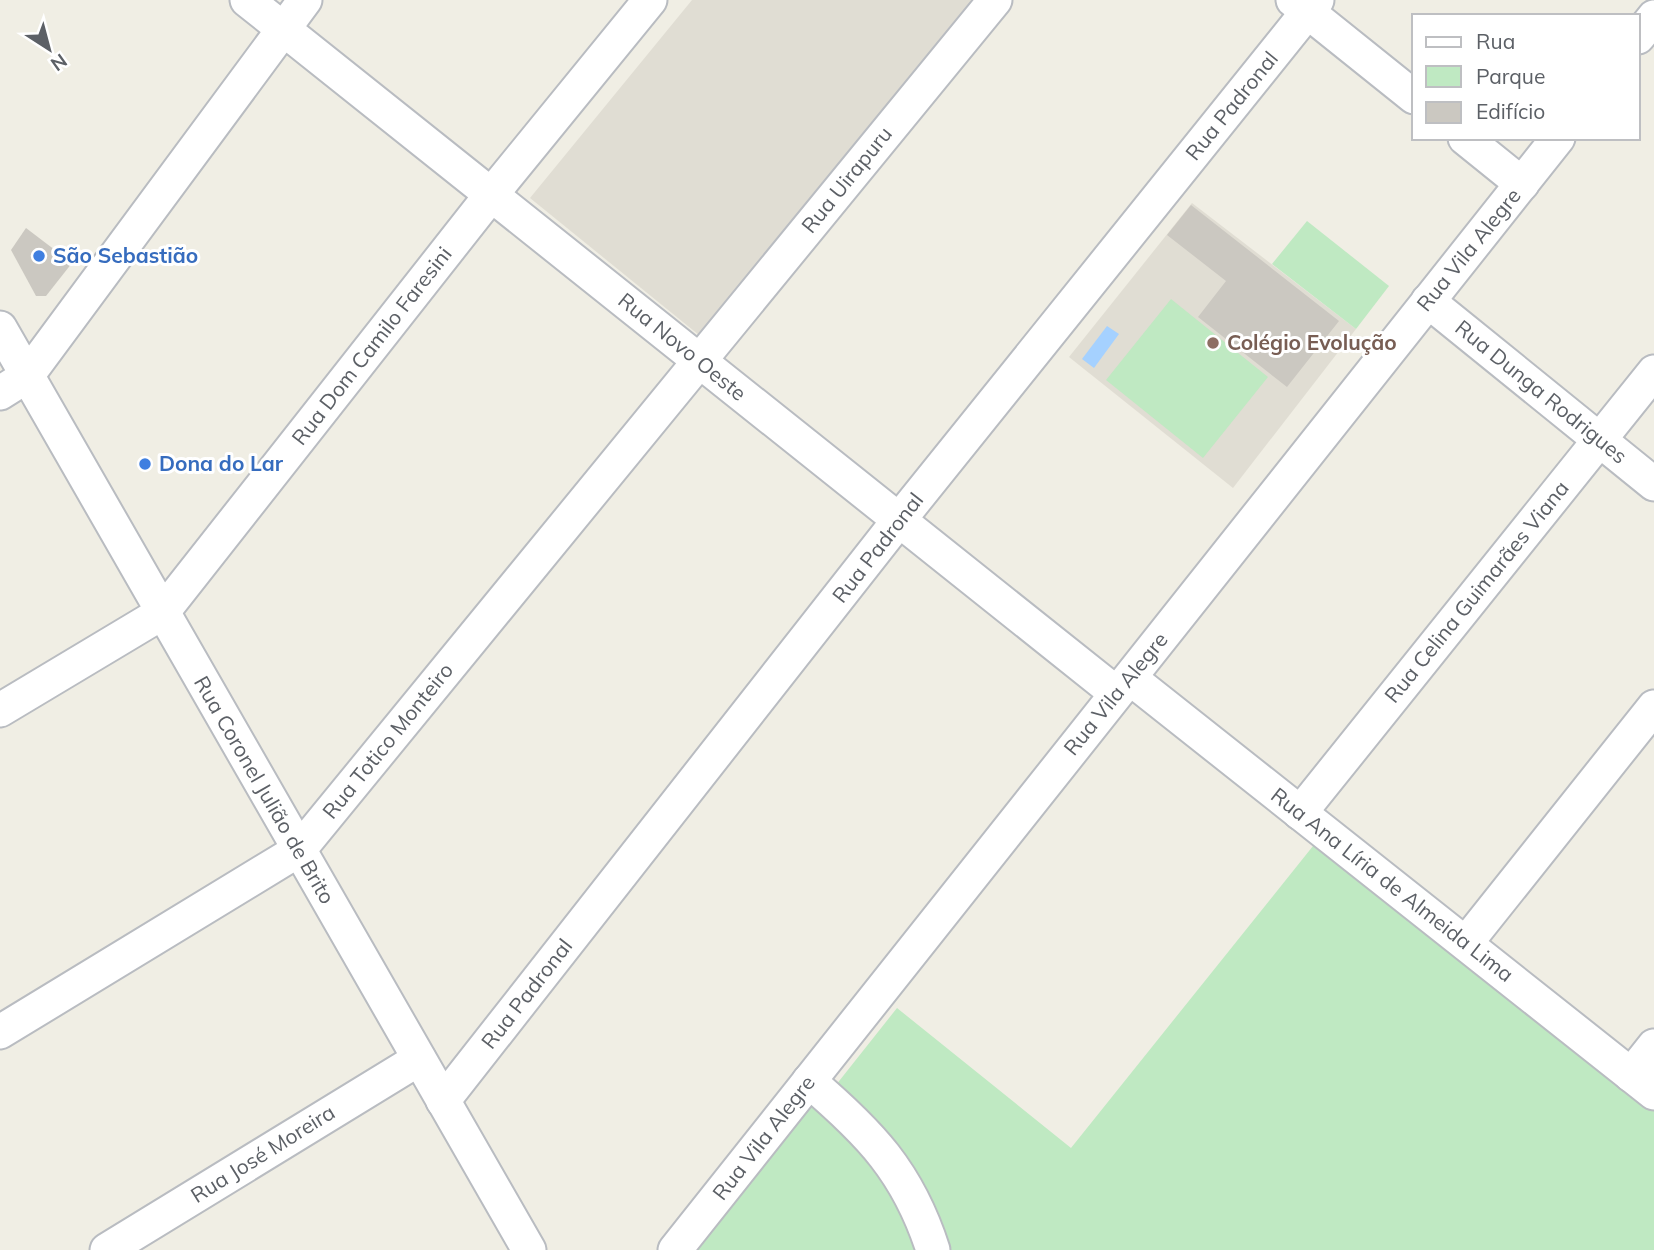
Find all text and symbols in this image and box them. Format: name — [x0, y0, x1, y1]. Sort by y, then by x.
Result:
north arrow — [14, 14, 84, 84]
legend — [1412, 14, 1640, 140]
text: Rua — [1476, 28, 1515, 54]
street label: Rua Padronal — [1179, 46, 1283, 165]
text: N — [46, 49, 72, 77]
text: Parque — [1476, 63, 1545, 89]
text: Edifício — [1476, 98, 1545, 124]
street label: Rua Uirapuru — [795, 121, 897, 238]
street label: Rua Vila Alegre — [1411, 183, 1526, 316]
street label: Rua Dom Camilo Faresini — [286, 241, 457, 450]
place label: São Sebastião — [53, 242, 198, 268]
marker: São Sebastião — [31, 248, 47, 264]
street label: Rua Novo Oeste — [613, 287, 752, 406]
street label: Rua Dunga Rodrigues — [1450, 314, 1633, 469]
place label: Colégio Evolução — [1227, 329, 1397, 355]
marker: Colégio Evolução — [1205, 335, 1221, 351]
place label: Dona do Lar — [159, 450, 284, 476]
marker: Dona do Lar — [137, 456, 153, 472]
street label: Rua Celina Guimarães Viana — [1379, 475, 1574, 708]
street label: Rua Padronal — [826, 487, 928, 608]
street label: Rua Vila Alegre — [1058, 627, 1173, 760]
street label: Rua Totico Monteiro — [316, 657, 458, 824]
street label: Rua Coronel Julião de Brito — [189, 671, 341, 908]
street label: Rua Ana Líria de Almeida Lima — [1266, 781, 1519, 987]
street label: Rua Padronal — [475, 933, 577, 1054]
street label: Rua Vila Alegre — [707, 1070, 820, 1205]
street label: Rua José Moreira — [186, 1098, 339, 1208]

